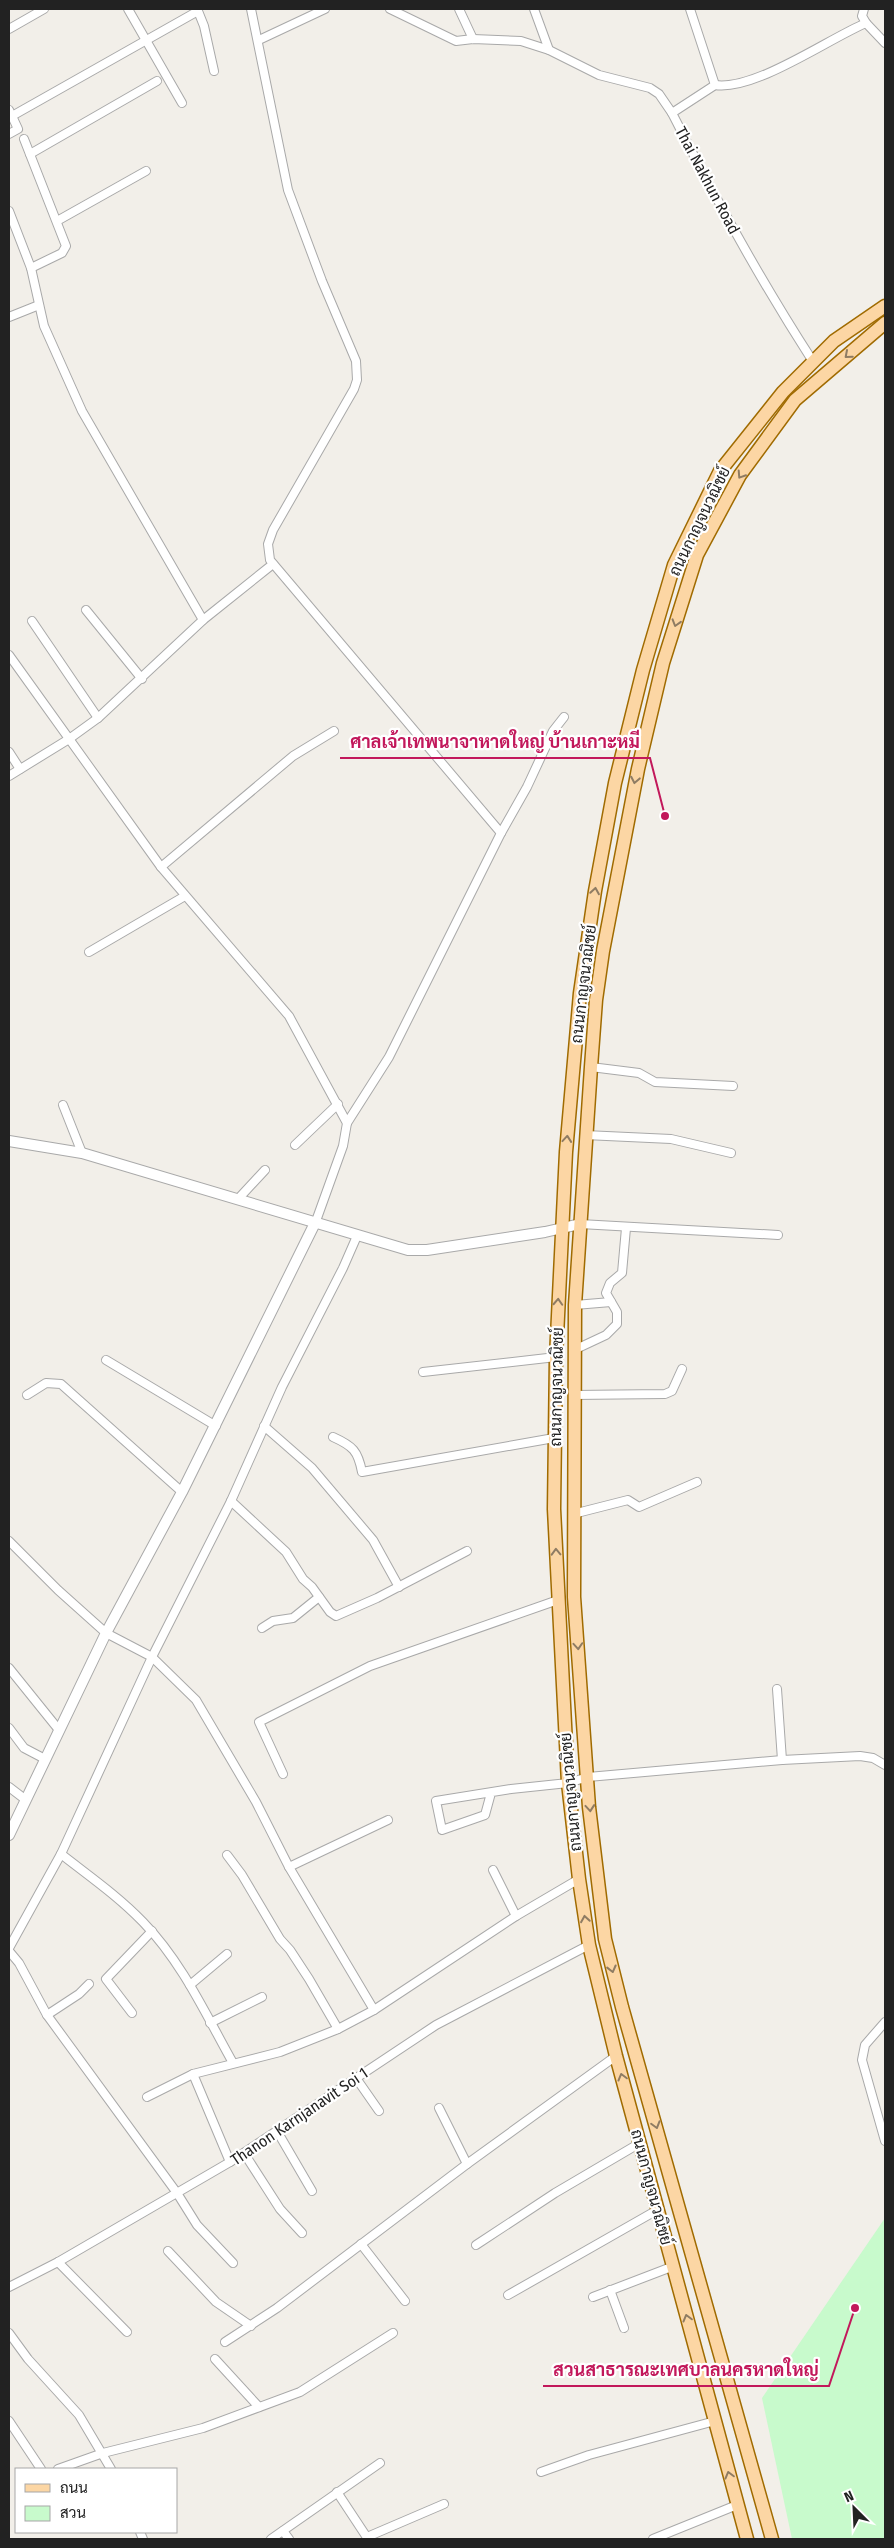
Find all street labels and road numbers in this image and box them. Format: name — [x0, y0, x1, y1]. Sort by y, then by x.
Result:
street label: Thai Nakhun Road — [671, 123, 744, 237]
street label: ถนนกาญจนวณิชย์ — [662, 462, 734, 579]
street label: ถนนกาญจนวณิชย์ — [564, 923, 600, 1044]
street label: ถนนกาญจนวณิชย์ — [543, 1327, 567, 1447]
street label: ถนนกาญจนวณิชย์ — [553, 1732, 585, 1853]
street label: Thanon Karnjanavit Soi 1 — [227, 2063, 371, 2169]
street label: ถนนกาญจนวณิชย์ — [627, 2126, 679, 2247]

